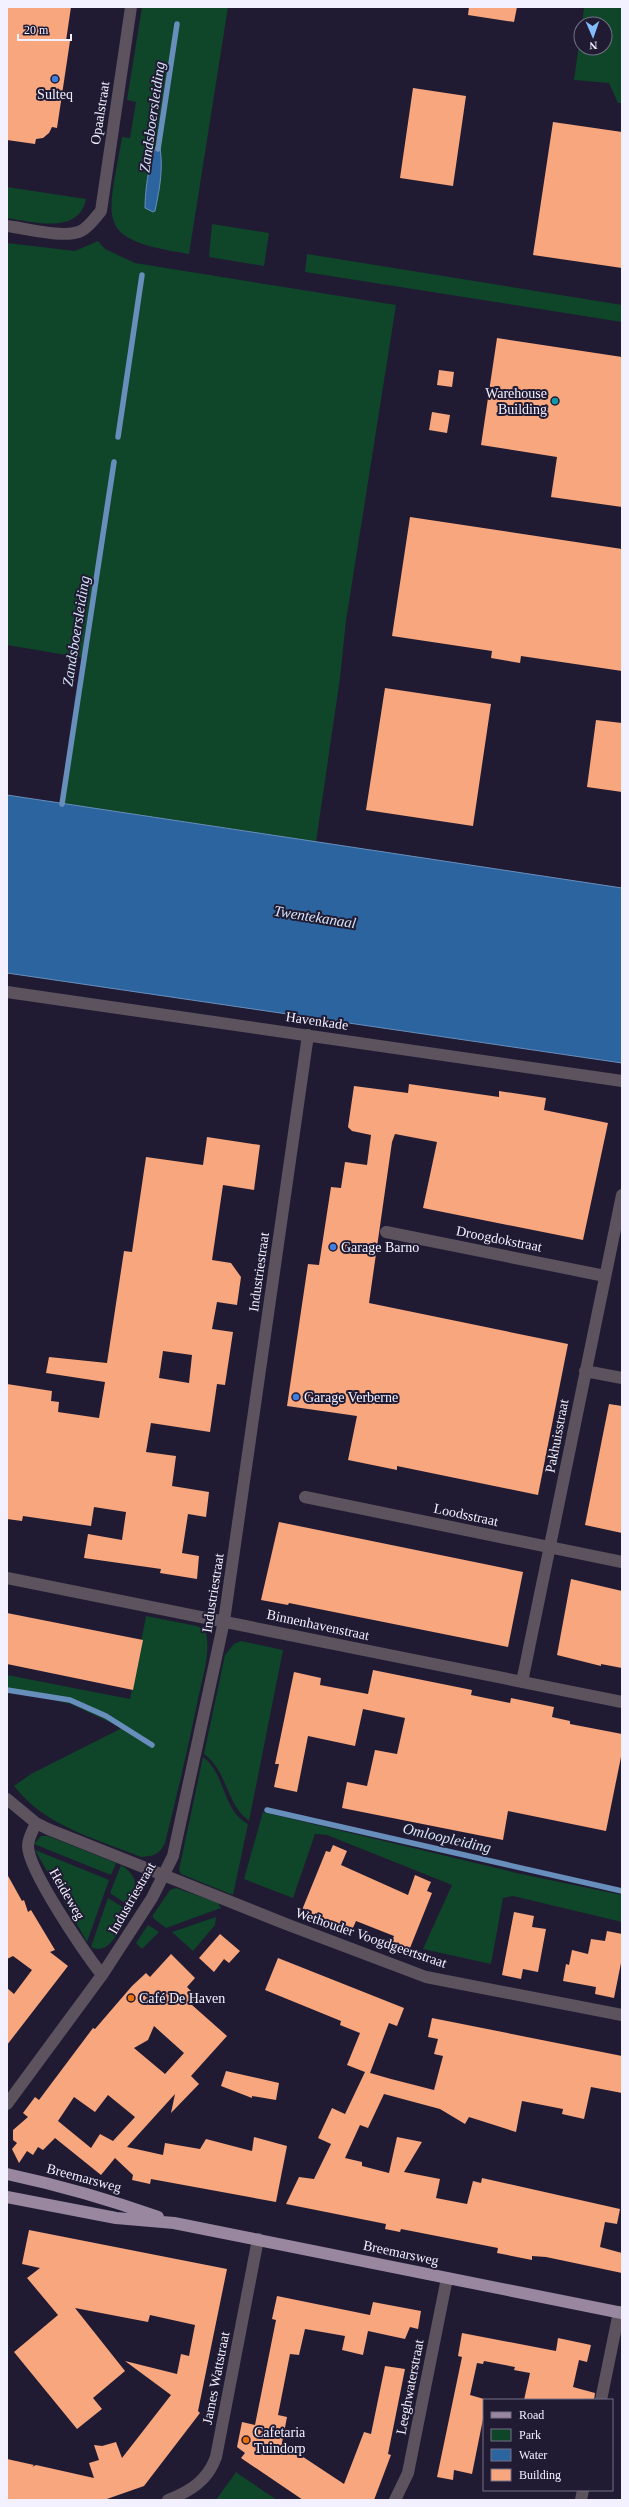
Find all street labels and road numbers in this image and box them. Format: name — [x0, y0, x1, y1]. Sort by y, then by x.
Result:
street label: Opaalstraat — [88, 80, 112, 146]
street label: Havenkade — [285, 1009, 349, 1033]
street label: Droogdokstraat — [455, 1223, 543, 1255]
street label: Industriestraat — [246, 1231, 272, 1313]
street label: Pakhuisstraat — [543, 1398, 572, 1474]
street label: Loodsstraat — [432, 1501, 500, 1529]
street label: Industriestraat — [199, 1552, 227, 1634]
street label: Binnenhavenstraat — [265, 1607, 371, 1643]
street label: Industriestraat — [105, 1859, 159, 1936]
street label: Heideweg — [46, 1866, 88, 1922]
street label: Wethouder Voogdgeertstraat — [293, 1905, 449, 1971]
street label: Breemarsweg — [45, 2161, 123, 2195]
street label: Breemarsweg — [362, 2238, 440, 2268]
street label: James Wattstraat — [200, 2330, 232, 2426]
street label: Leeghwaterstraat — [393, 2338, 427, 2436]

